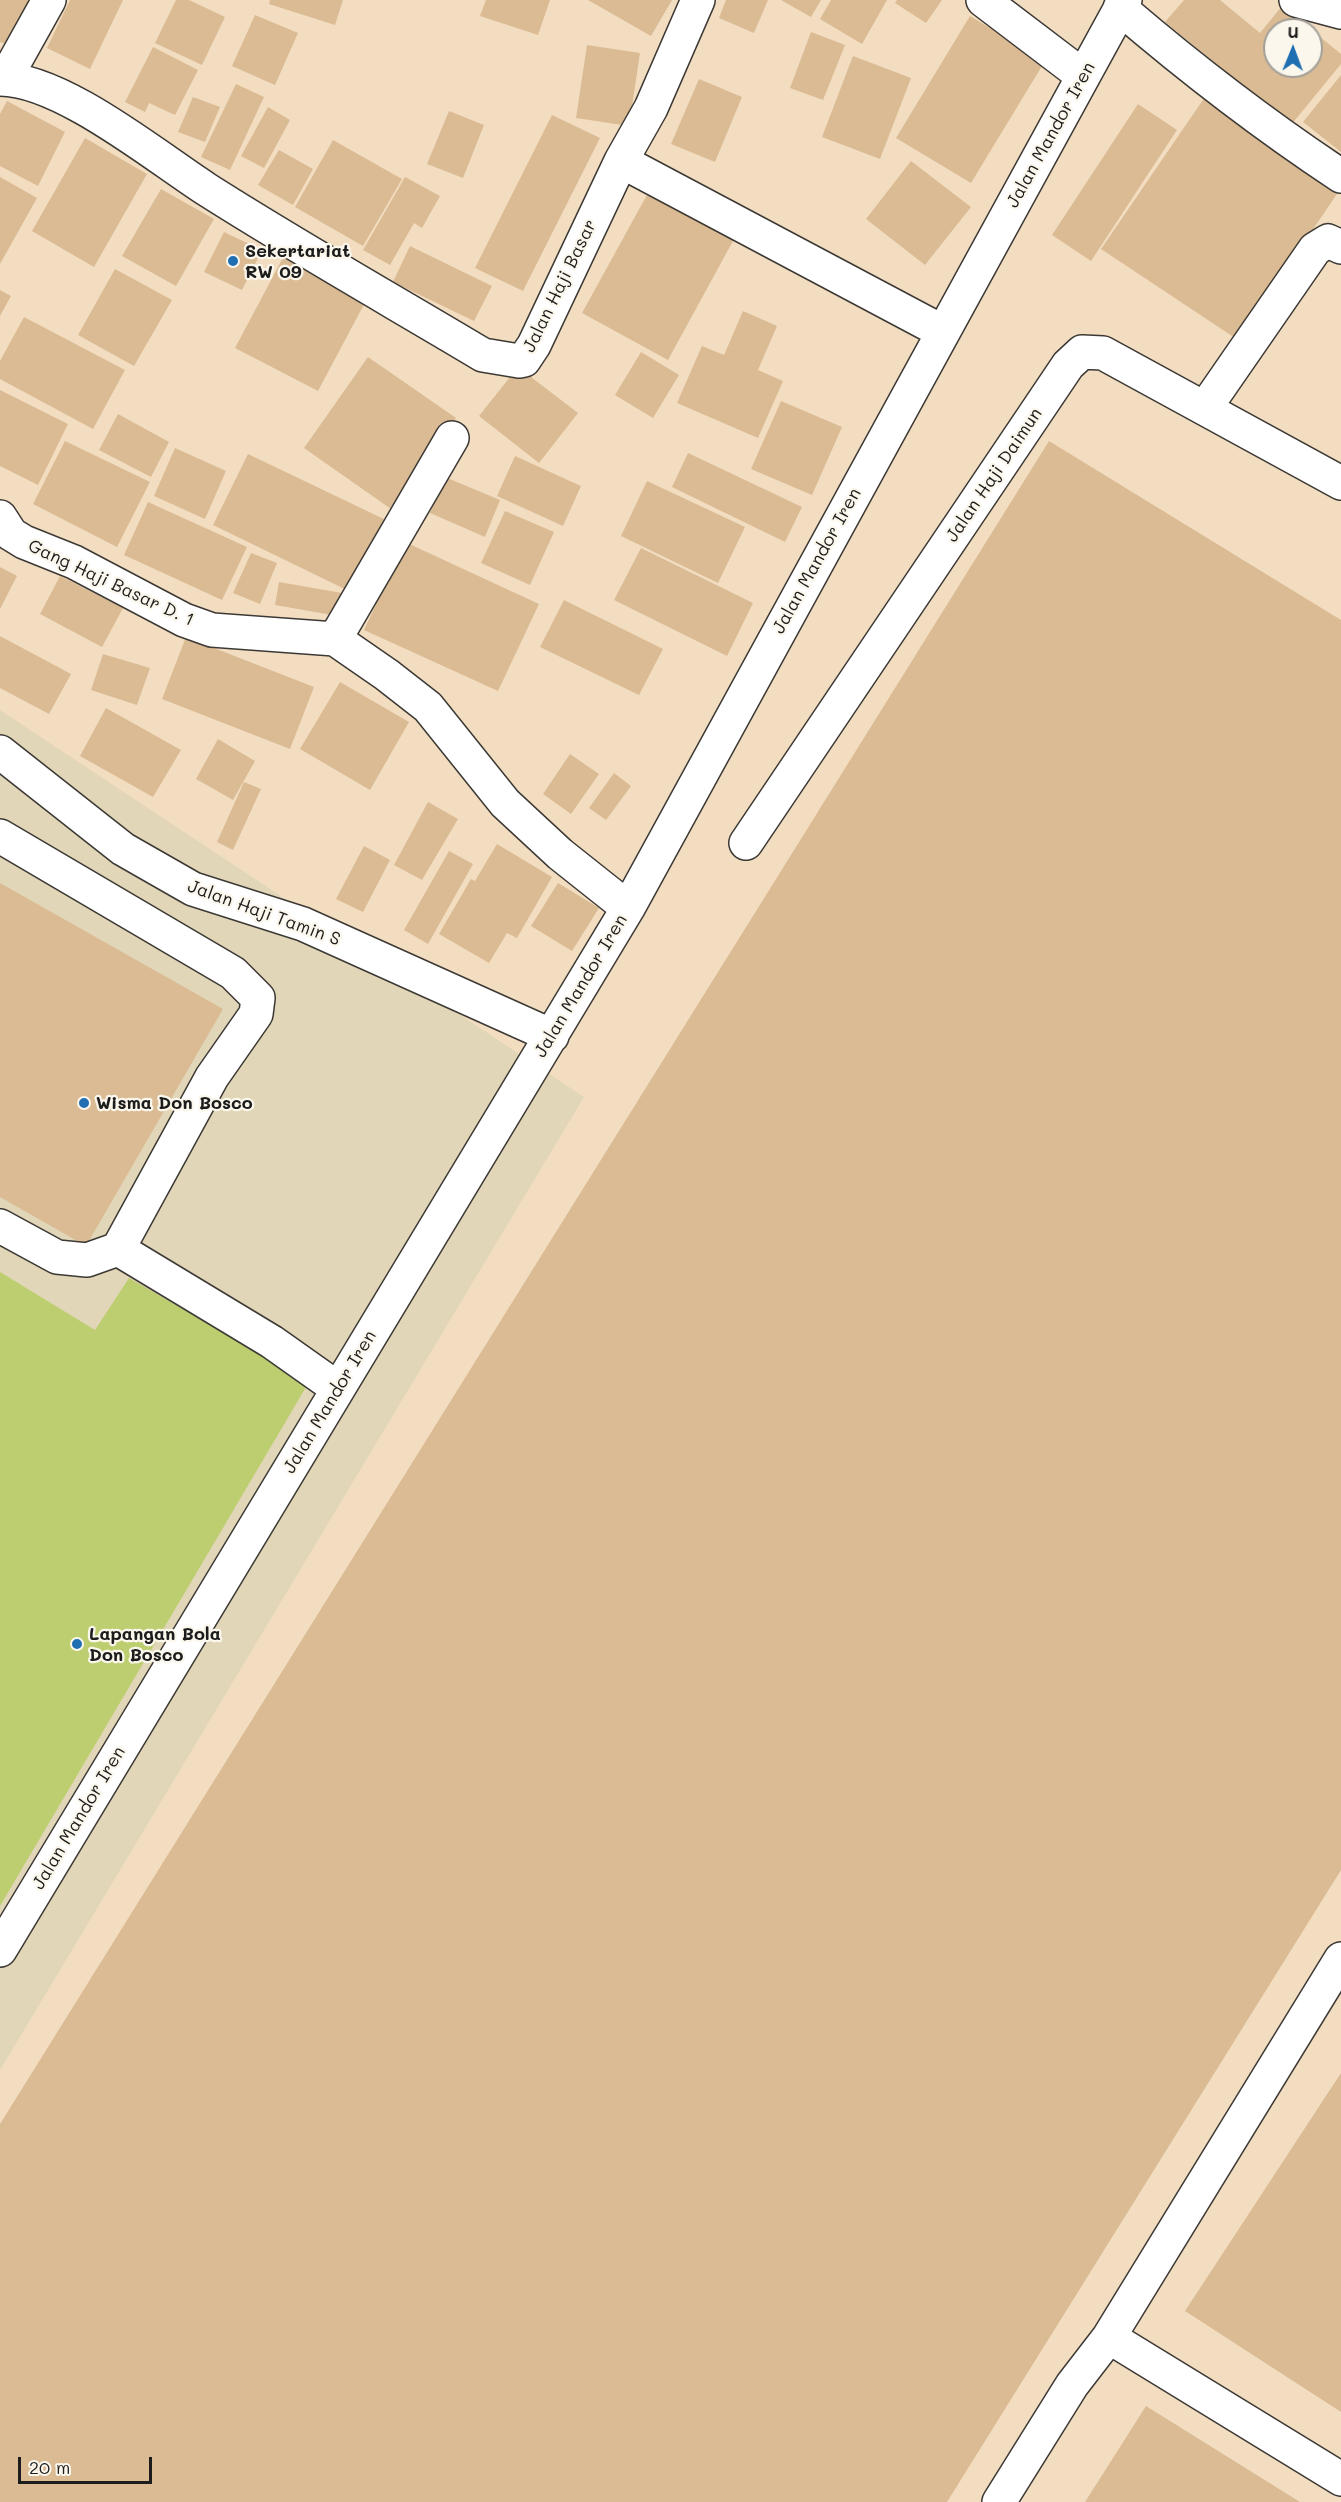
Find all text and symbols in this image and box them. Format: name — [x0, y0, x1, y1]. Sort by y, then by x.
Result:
north arrow — [1263, 18, 1323, 78]
text: U — [1287, 21, 1299, 42]
street label: Jalan Mandor Iren — [1002, 58, 1100, 212]
street label: Jalan Haji Basar — [518, 216, 602, 356]
place label: Sekertariat RW 09 — [245, 240, 350, 282]
marker: Sekertariat RW 09 — [226, 254, 240, 268]
street label: Jalan Haji Daimun — [941, 404, 1047, 546]
street label: Jalan Mandor Iren — [768, 484, 866, 638]
street label: Gang Haji Basar D. 1 — [25, 535, 197, 631]
street label: Jalan Haji Tamin S — [185, 875, 343, 951]
street label: Jalan Mandor Iren — [530, 911, 632, 1061]
place label: Wisma Don Bosco — [96, 1092, 253, 1114]
marker: Wisma Don Bosco — [77, 1096, 91, 1110]
street label: Jalan Mandor Iren — [279, 1327, 381, 1477]
place label: Lapangan Bola Don Bosco — [89, 1623, 221, 1666]
marker: Lapangan Bola Don Bosco — [70, 1637, 84, 1651]
street label: Jalan Mandor Iren — [28, 1743, 130, 1893]
scale bar — [21, 2445, 154, 2483]
text: 20 m — [29, 2455, 70, 2479]

